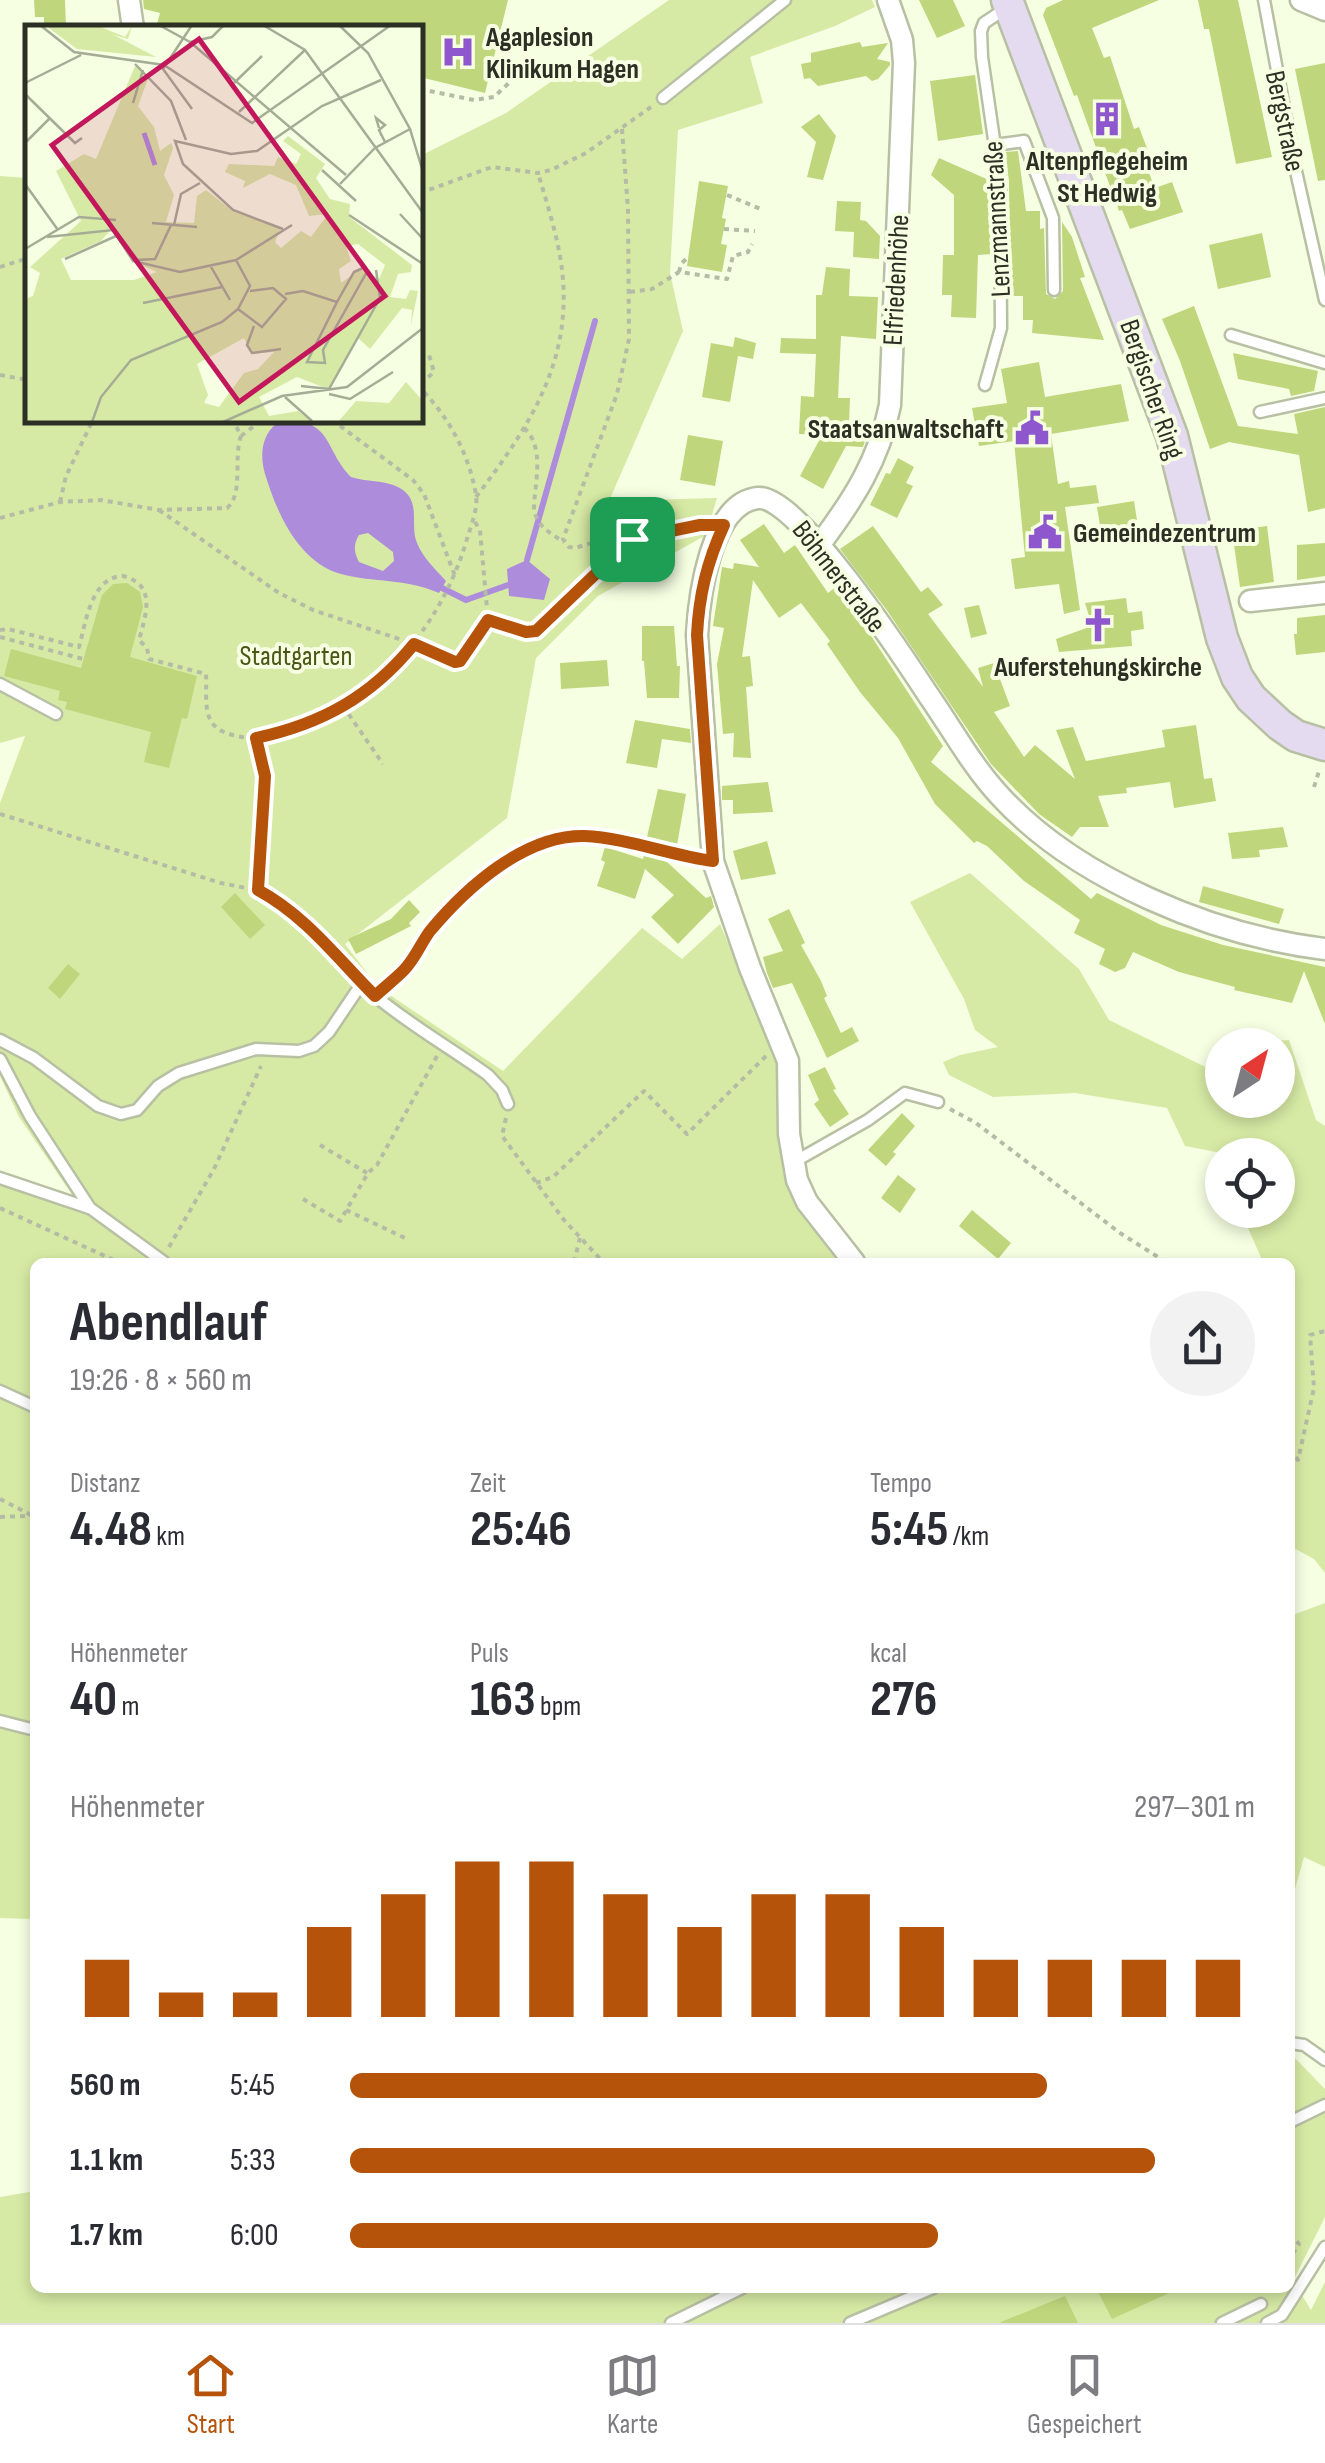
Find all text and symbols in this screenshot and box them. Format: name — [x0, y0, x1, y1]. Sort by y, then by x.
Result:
place label: Agaplesion Klinikum Hagen — [485, 21, 639, 86]
inset map — [25, 25, 422, 422]
hospital icon: Agaplesion Klinikum Hagen — [439, 33, 477, 71]
street label: Bergstraße — [1258, 68, 1311, 175]
building icon: Altenpflegeheim St Hedwig — [1088, 100, 1126, 138]
street label: Lenzmannstraße — [977, 140, 1018, 298]
place label: Altenpflegeheim St Hedwig — [1025, 145, 1188, 210]
street label: Elfriedenhöhe — [877, 214, 916, 346]
street label: Bergischer Ring — [1112, 315, 1191, 464]
public building icon: Staatsanwaltschaft — [1013, 409, 1051, 447]
place label: Staatsanwaltschaft — [808, 413, 1004, 446]
pin — [590, 497, 675, 582]
icon: arrive — [605, 512, 660, 567]
public building icon: Gemeindezentrum — [1026, 513, 1064, 551]
street label: Böhmerstraße — [785, 514, 893, 639]
place label: Gemeindezentrum — [1073, 517, 1256, 550]
church icon: Auferstehungskirche — [1079, 606, 1117, 644]
park label: Stadtgarten — [240, 640, 352, 673]
place label: Auferstehungskirche — [993, 651, 1202, 684]
north arrow — [1205, 1028, 1295, 1118]
map controls — [1205, 1028, 1295, 1228]
button: locate — [1205, 1138, 1295, 1228]
text: Abendlauf — [70, 1290, 267, 1357]
button: share — [1150, 1291, 1255, 1396]
text: 19:26 · 8 × 560 m — [70, 1361, 252, 1400]
text: Distanz — [70, 1467, 140, 1500]
text: Zeit — [470, 1467, 506, 1500]
text: Tempo — [870, 1467, 932, 1500]
text: 4.48 — [70, 1500, 152, 1560]
text: 25:46 — [470, 1500, 572, 1560]
text: 5:45 — [870, 1500, 948, 1560]
text: km — [152, 1520, 185, 1553]
text: /km — [948, 1520, 989, 1553]
text: Höhenmeter — [70, 1637, 188, 1670]
text: Puls — [470, 1637, 509, 1670]
text: kcal — [870, 1637, 907, 1670]
text: 40 — [70, 1670, 117, 1730]
text: 163 — [470, 1670, 536, 1730]
text: 276 — [870, 1670, 937, 1730]
text: m — [117, 1690, 140, 1723]
text: bpm — [536, 1690, 581, 1723]
text: Höhenmeter — [70, 1788, 205, 1827]
text: 297–301 m — [1134, 1788, 1255, 1827]
text: 560 m — [70, 2066, 141, 2105]
text: 5:45 — [230, 2066, 275, 2105]
text: 1.1 km — [70, 2141, 143, 2180]
text: 5:33 — [230, 2141, 276, 2180]
text: 1.7 km — [70, 2216, 143, 2255]
text: 6:00 — [230, 2216, 279, 2255]
tab: Start — [183, 2348, 238, 2441]
tab: Karte — [605, 2348, 660, 2441]
tab: Gespeichert — [1027, 2348, 1142, 2441]

